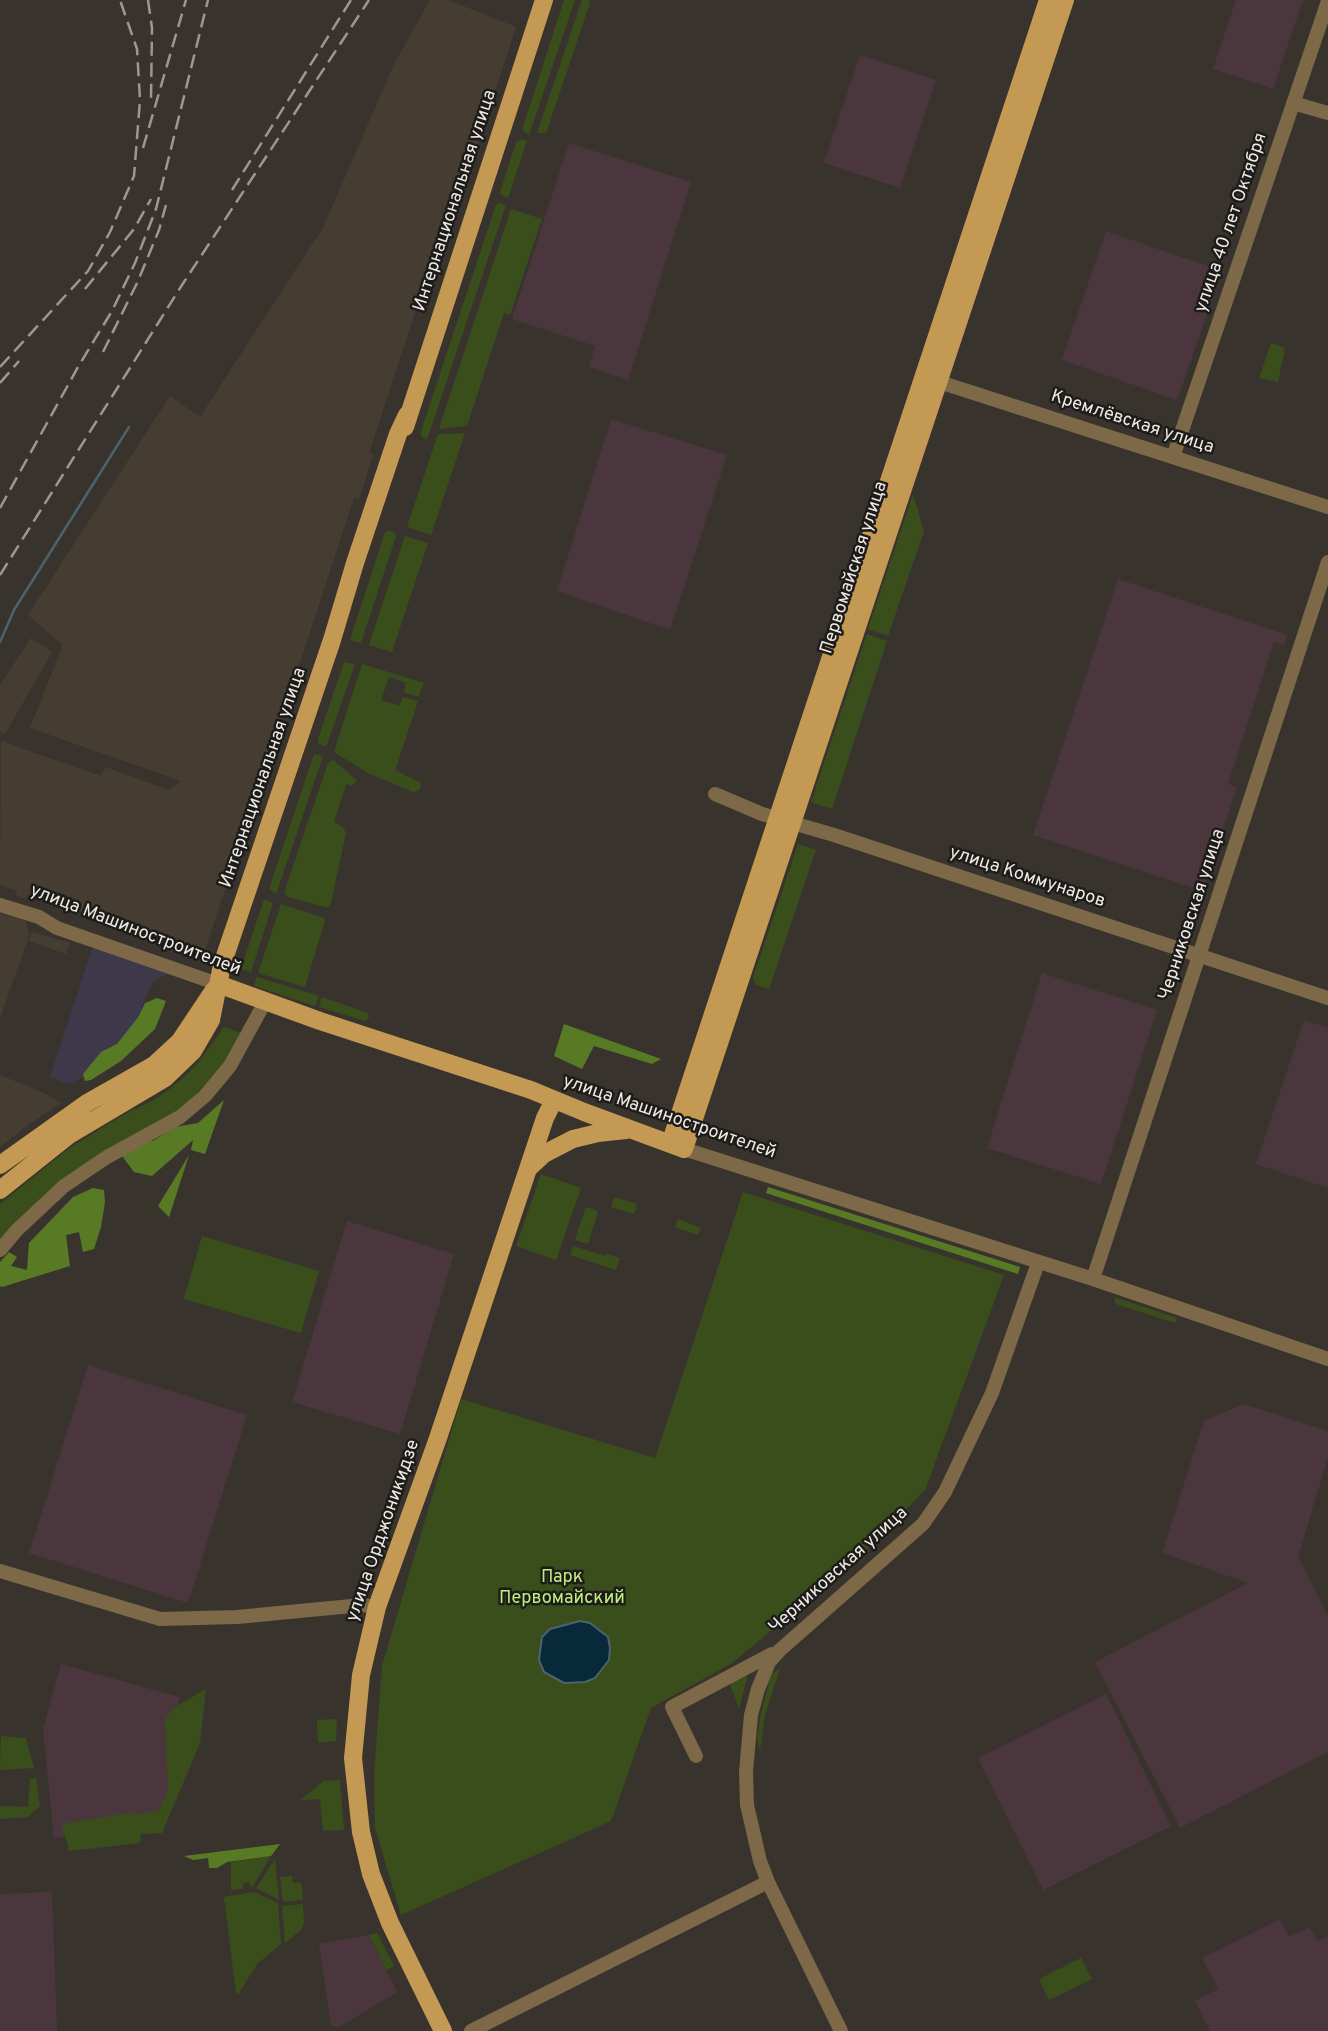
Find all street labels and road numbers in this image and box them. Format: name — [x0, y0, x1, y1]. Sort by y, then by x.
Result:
street label: Интернациональная улица — [410, 88, 502, 314]
street label: улица 40 лет Октября — [1191, 130, 1273, 316]
street label: Кремлёвская улица — [1048, 386, 1216, 460]
street label: Первомайская улица — [817, 479, 893, 657]
street label: Интернациональная улица — [216, 665, 312, 891]
street label: Черниковская улица — [1155, 827, 1231, 1003]
street label: улица Коммунаров — [946, 843, 1108, 913]
street label: улица Машиностроителей — [27, 881, 243, 981]
street label: улица Машиностроителей — [560, 1071, 778, 1165]
street label: улица Орджоникидзе — [343, 1437, 425, 1625]
street label: Черниковская улица — [765, 1503, 913, 1639]

